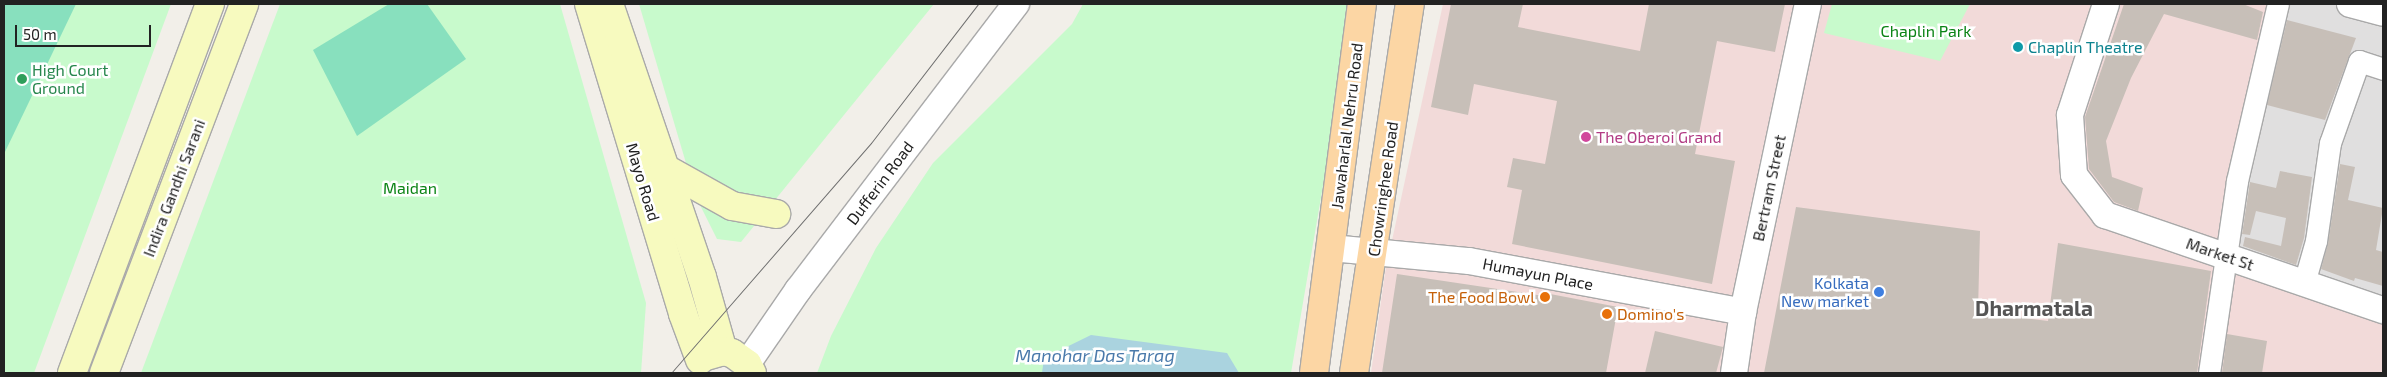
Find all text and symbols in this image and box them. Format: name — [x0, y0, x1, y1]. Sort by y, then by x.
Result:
scale bar — [18, 15, 154, 47]
park label: Chaplin Park — [1881, 21, 1971, 41]
text: 50 m — [23, 25, 57, 43]
place label: Chaplin Theatre — [2028, 37, 2143, 57]
marker: Chaplin Theatre — [2012, 41, 2024, 53]
street label: Jawaharlal Nehru Road — [1327, 42, 1367, 210]
place label: High Court Ground — [32, 60, 108, 98]
marker: High Court Ground — [16, 73, 28, 85]
street label: Indira Gandhi Sarani — [139, 117, 209, 259]
street label: Chowringhee Road — [1364, 120, 1402, 258]
place label: The Oberoi Grand — [1596, 127, 1722, 147]
marker: The Oberoi Grand — [1580, 131, 1592, 143]
street label: Bertram Street — [1748, 133, 1790, 243]
street label: Dufferin Road — [842, 137, 918, 229]
street label: Mayo Road — [622, 141, 664, 223]
park label: Maidan — [383, 178, 437, 198]
street label: Market St — [2184, 233, 2256, 275]
street label: Humayun Place — [1481, 254, 1595, 294]
place label: Kolkata New market — [1781, 273, 1869, 311]
marker: Kolkata New market — [1873, 286, 1885, 298]
place label: The Food Bowl — [1428, 287, 1535, 307]
marker: The Food Bowl — [1539, 291, 1551, 303]
district label: Dharmatala — [1975, 295, 2093, 321]
place label: Domino's — [1617, 304, 1684, 324]
marker: Domino's — [1601, 308, 1613, 320]
water label: Manohar Das Tarag — [1015, 344, 1175, 366]

